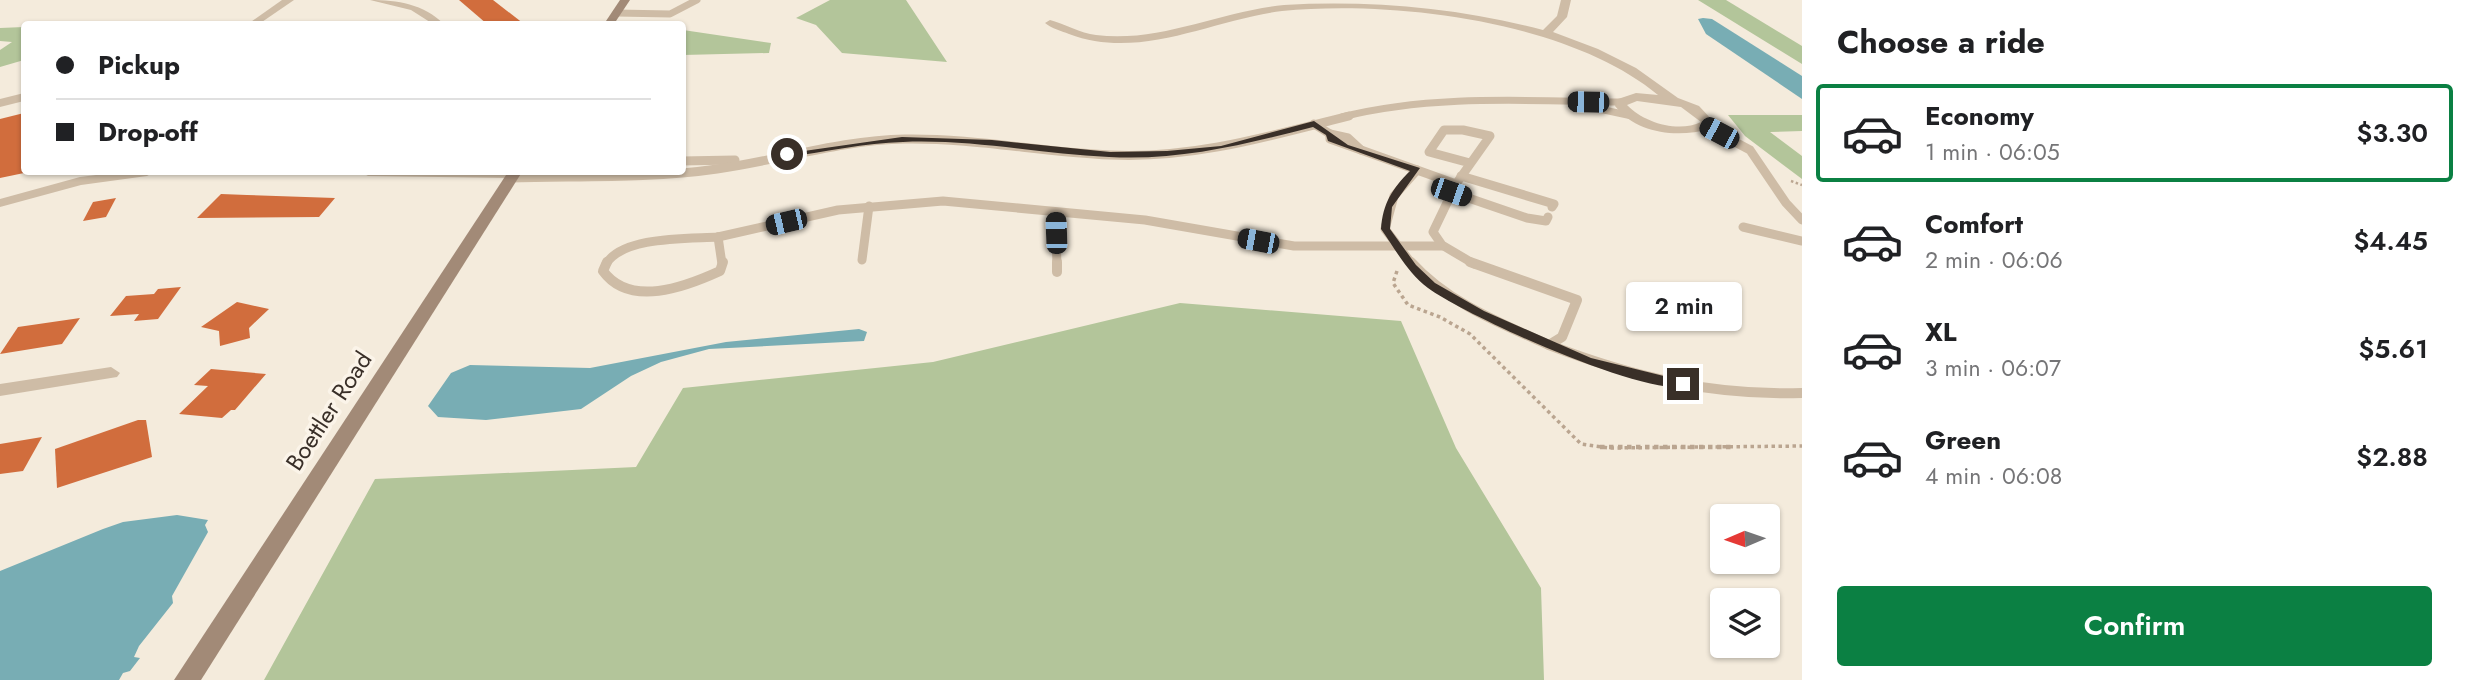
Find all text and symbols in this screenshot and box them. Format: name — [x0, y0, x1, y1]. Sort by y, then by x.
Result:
text: Choose a ride — [1837, 19, 2045, 65]
text: Pickup — [98, 46, 180, 84]
car — [1567, 91, 1610, 113]
text: Economy — [1925, 97, 2034, 135]
icon: car — [1841, 102, 1904, 165]
text: Drop-off — [98, 113, 198, 151]
car — [1696, 114, 1743, 152]
text: $3.30 — [2357, 114, 2428, 152]
text: 1 min · 06:05 — [1925, 135, 2060, 169]
route start — [771, 138, 803, 170]
car — [1428, 175, 1475, 209]
text: Comfort — [1925, 205, 2023, 243]
car — [764, 207, 809, 237]
icon: car — [1841, 210, 1904, 273]
car — [1045, 212, 1068, 254]
text: $4.45 — [2353, 222, 2428, 260]
car — [1236, 227, 1281, 255]
text: 2 min · 06:06 — [1925, 243, 2063, 277]
callout: 2 min — [1625, 282, 1741, 332]
text: 2 min — [1654, 289, 1714, 323]
text: XL — [1925, 313, 1957, 351]
icon: car — [1841, 318, 1904, 381]
text: $5.61 — [2358, 330, 2428, 368]
street label: Boettler Road — [277, 344, 380, 477]
text: 3 min · 06:07 — [1925, 351, 2061, 385]
route end — [1667, 368, 1699, 400]
text: Green — [1925, 421, 2001, 459]
icon: car — [1841, 426, 1904, 489]
text: $2.88 — [2356, 438, 2428, 476]
text: 4 min · 06:08 — [1925, 459, 2062, 493]
north arrow — [1710, 504, 1780, 574]
map controls — [1710, 504, 1780, 658]
button: Confirm — [1837, 586, 2432, 666]
button: layers — [1710, 588, 1780, 658]

